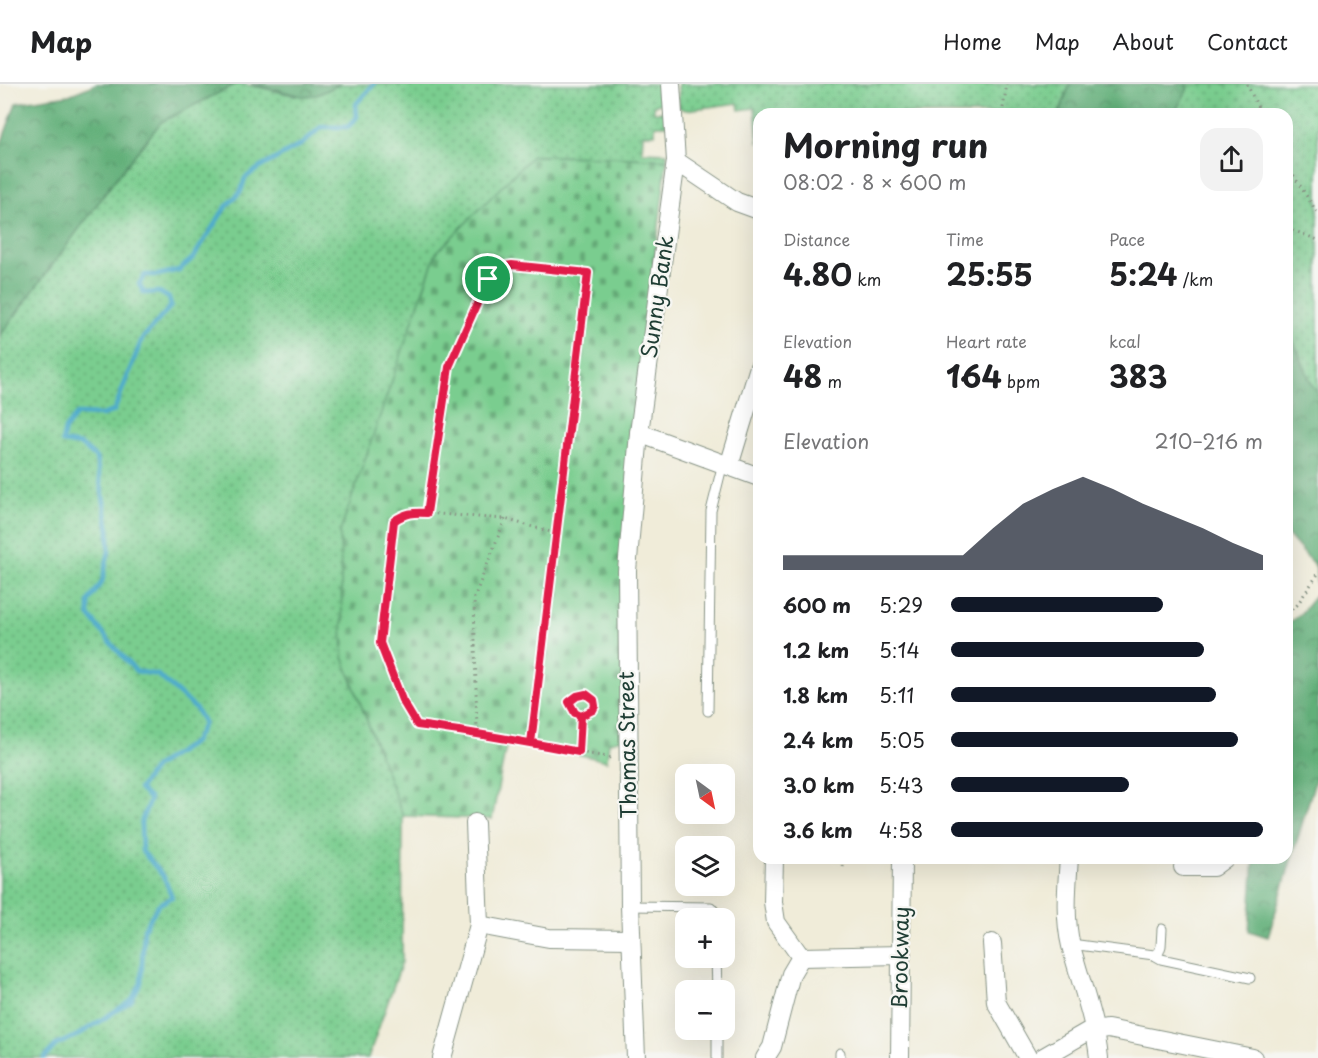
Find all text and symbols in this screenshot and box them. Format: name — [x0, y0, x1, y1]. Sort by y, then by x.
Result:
text: Map — [30, 20, 92, 63]
text: Home — [943, 25, 1002, 57]
text: Map — [1035, 25, 1080, 57]
text: About — [1113, 25, 1174, 57]
text: Contact — [1207, 25, 1288, 57]
text: Morning run — [783, 119, 988, 169]
button: share — [1200, 128, 1263, 191]
text: 08:02 · 8 × 600 m — [783, 167, 967, 197]
text: Distance — [783, 227, 850, 251]
text: Time — [946, 227, 984, 251]
text: Pace — [1109, 227, 1145, 251]
street label: Sunny Bank — [632, 233, 681, 360]
text: 4.80 — [783, 251, 852, 296]
text: 25:55 — [946, 251, 1033, 296]
text: 5:24 — [1109, 251, 1177, 296]
pin — [462, 253, 513, 304]
icon: arrive — [471, 262, 504, 295]
text: km — [852, 267, 881, 291]
text: /km — [1177, 267, 1213, 291]
text: Elevation — [783, 329, 852, 353]
text: Heart rate — [946, 329, 1027, 353]
text: kcal — [1109, 329, 1141, 353]
text: 48 — [783, 353, 822, 398]
text: 164 — [946, 353, 1002, 398]
text: 383 — [1109, 353, 1167, 398]
text: m — [822, 369, 842, 393]
text: bpm — [1002, 369, 1040, 393]
text: Elevation — [783, 426, 869, 456]
text: 210–216 m — [1155, 426, 1263, 456]
text: 600 m — [783, 590, 851, 620]
text: 5:29 — [879, 590, 923, 620]
text: 1.2 km — [783, 635, 849, 665]
text: 5:14 — [879, 635, 920, 665]
street label: Thomas Street — [609, 671, 643, 819]
text: 1.8 km — [783, 680, 848, 710]
text: 5:11 — [879, 680, 914, 710]
text: 2.4 km — [783, 725, 853, 755]
text: 5:05 — [879, 725, 925, 755]
north arrow — [675, 764, 735, 824]
map controls — [675, 764, 735, 1040]
text: 3.0 km — [783, 770, 855, 800]
text: 5:43 — [879, 770, 923, 800]
text: 3.6 km — [783, 815, 853, 845]
text: 4:58 — [879, 815, 923, 845]
button: layers — [675, 836, 735, 896]
street label: Brookway — [882, 906, 916, 1010]
button: + — [675, 908, 735, 968]
button: − — [675, 980, 735, 1040]

